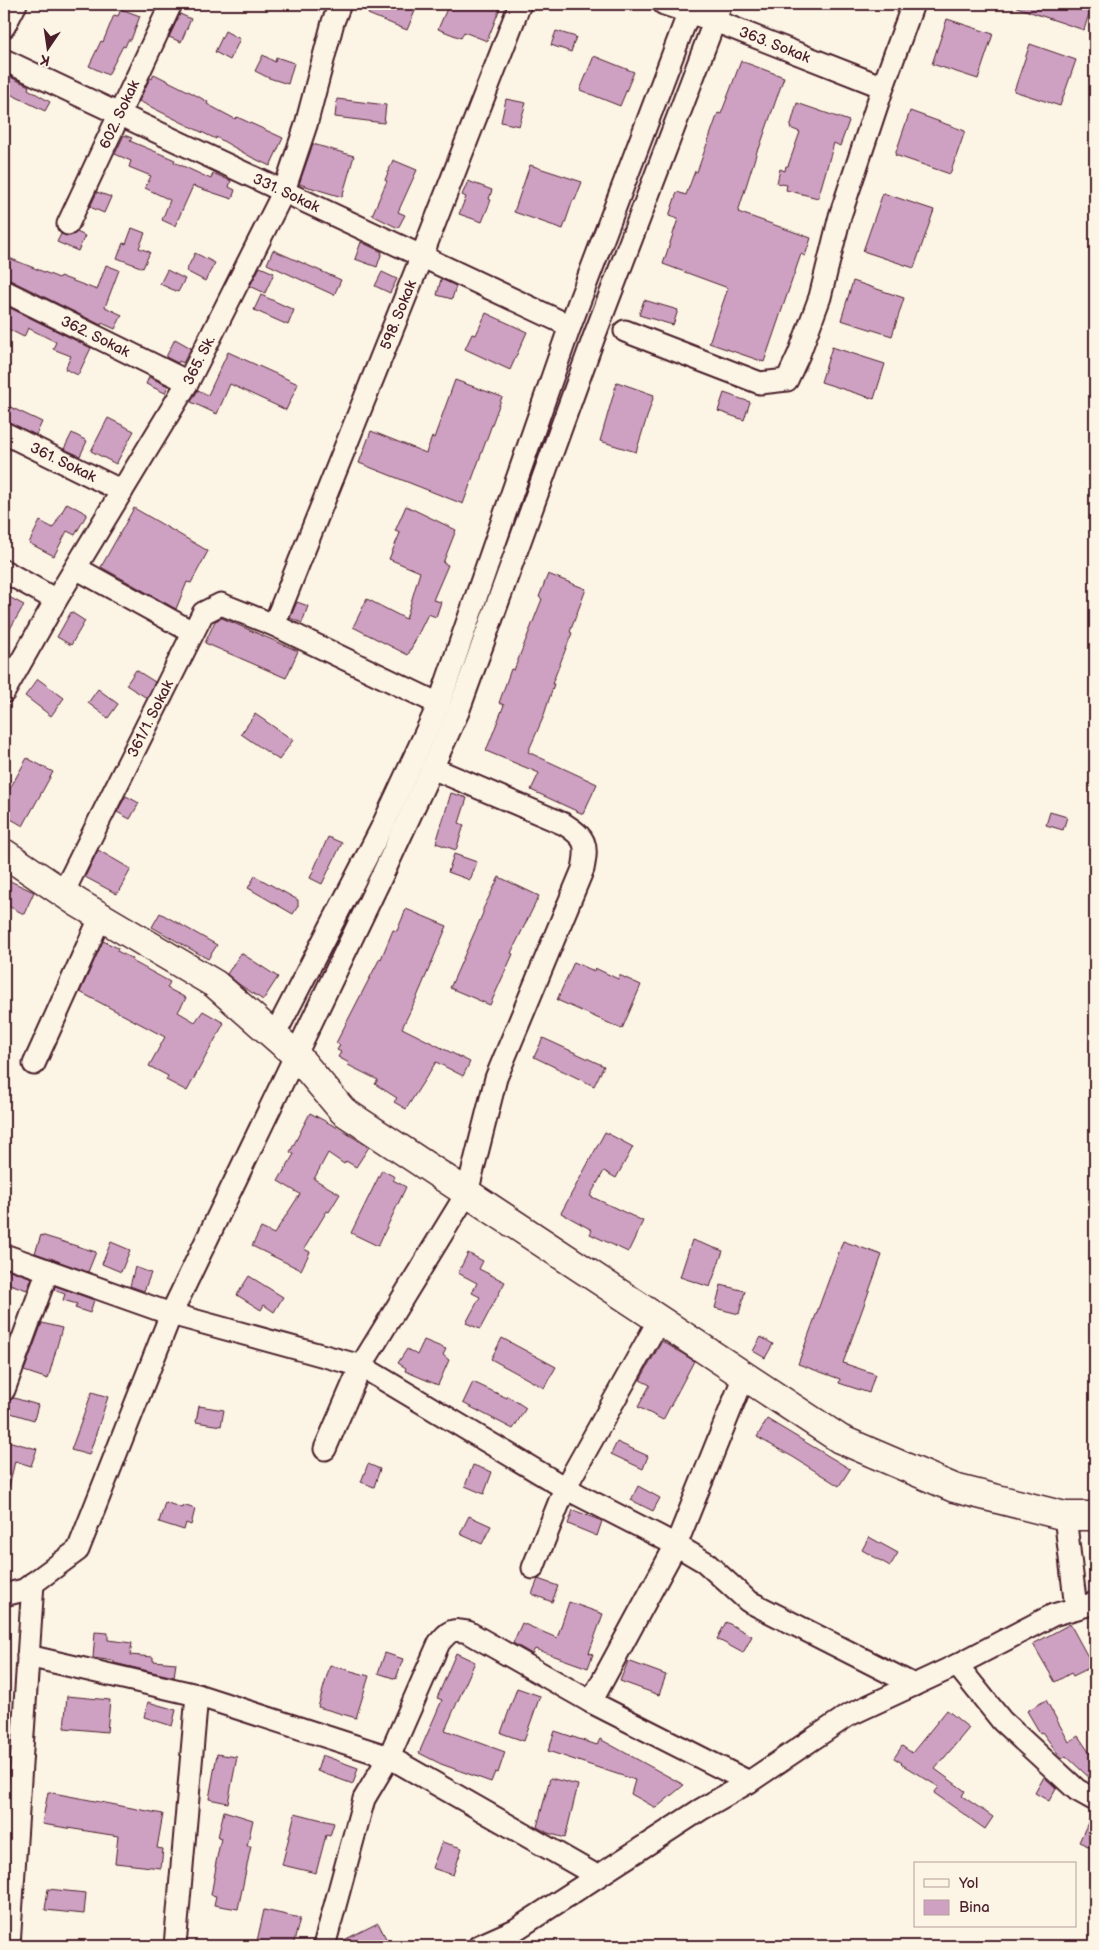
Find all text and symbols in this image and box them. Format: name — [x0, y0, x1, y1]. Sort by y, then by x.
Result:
north arrow — [22, 22, 72, 72]
street label: 363. Sokak — [736, 22, 814, 67]
text: K — [38, 51, 52, 70]
street label: 602. Sokak — [95, 76, 144, 152]
street label: 331. Sokak — [250, 169, 323, 217]
street label: 598. Sokak — [376, 277, 421, 353]
street label: 362. Sokak — [58, 311, 134, 362]
street label: 365. Sk. — [179, 332, 219, 388]
street label: 361. Sokak — [27, 438, 100, 487]
street label: 361/1. Sokak — [123, 676, 178, 760]
legend — [914, 1862, 1076, 1928]
text: Yol — [958, 1874, 978, 1893]
text: Bina — [959, 1898, 990, 1917]

